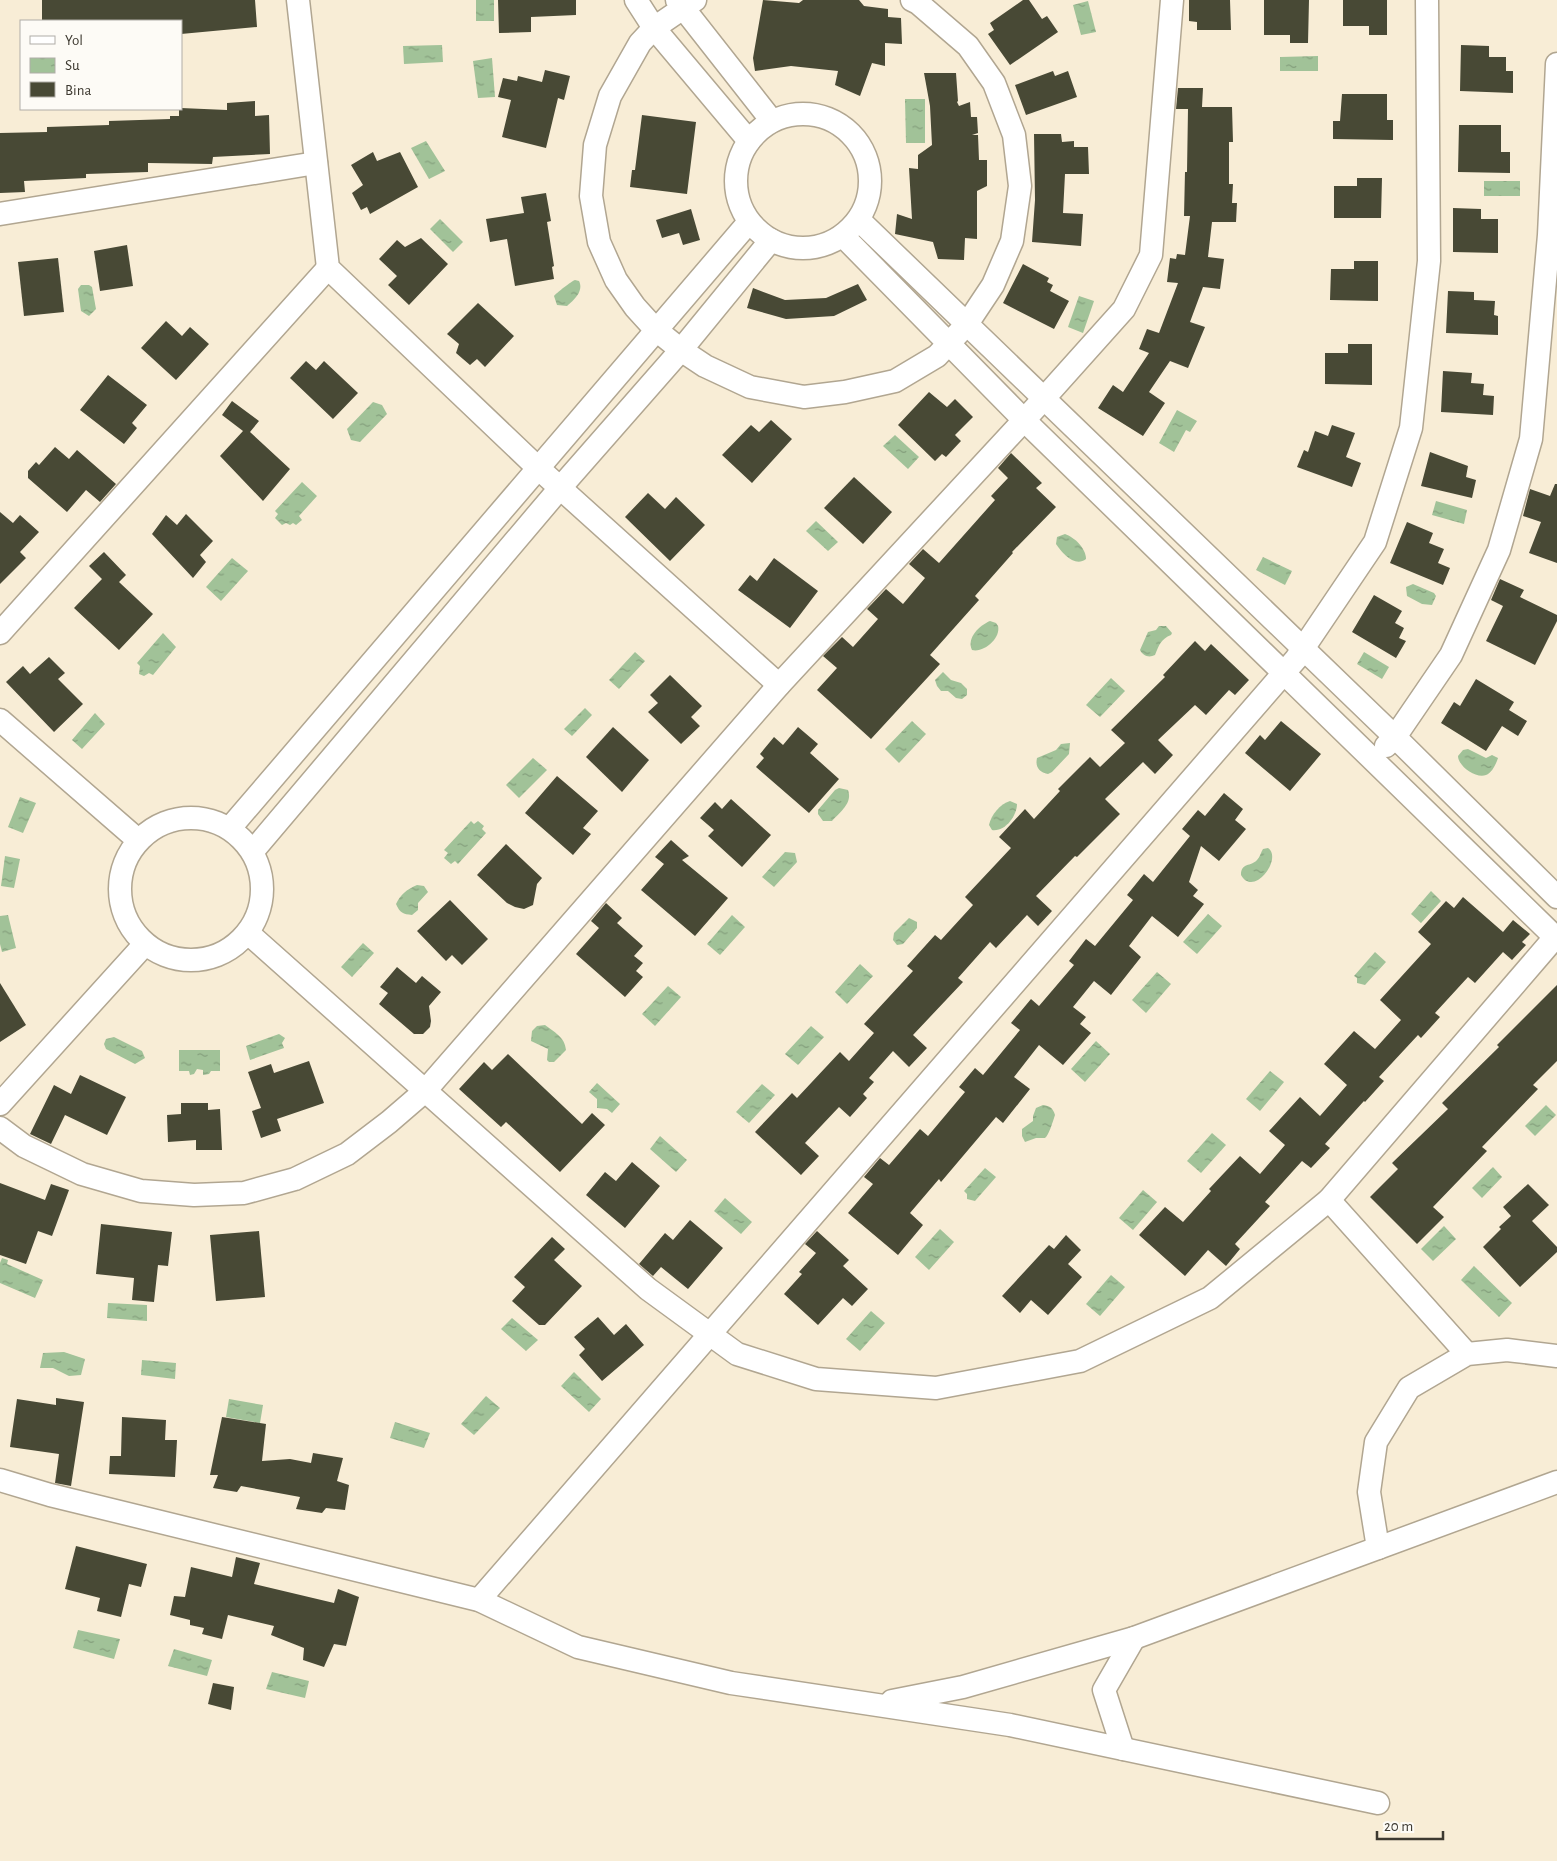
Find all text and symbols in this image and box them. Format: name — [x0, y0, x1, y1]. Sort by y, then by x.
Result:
legend — [20, 20, 182, 110]
text: Yol — [65, 33, 83, 48]
text: Su — [65, 58, 80, 73]
text: Bina — [65, 83, 91, 98]
scale bar — [1377, 1808, 1443, 1840]
text: 20 m — [1384, 1819, 1413, 1834]

